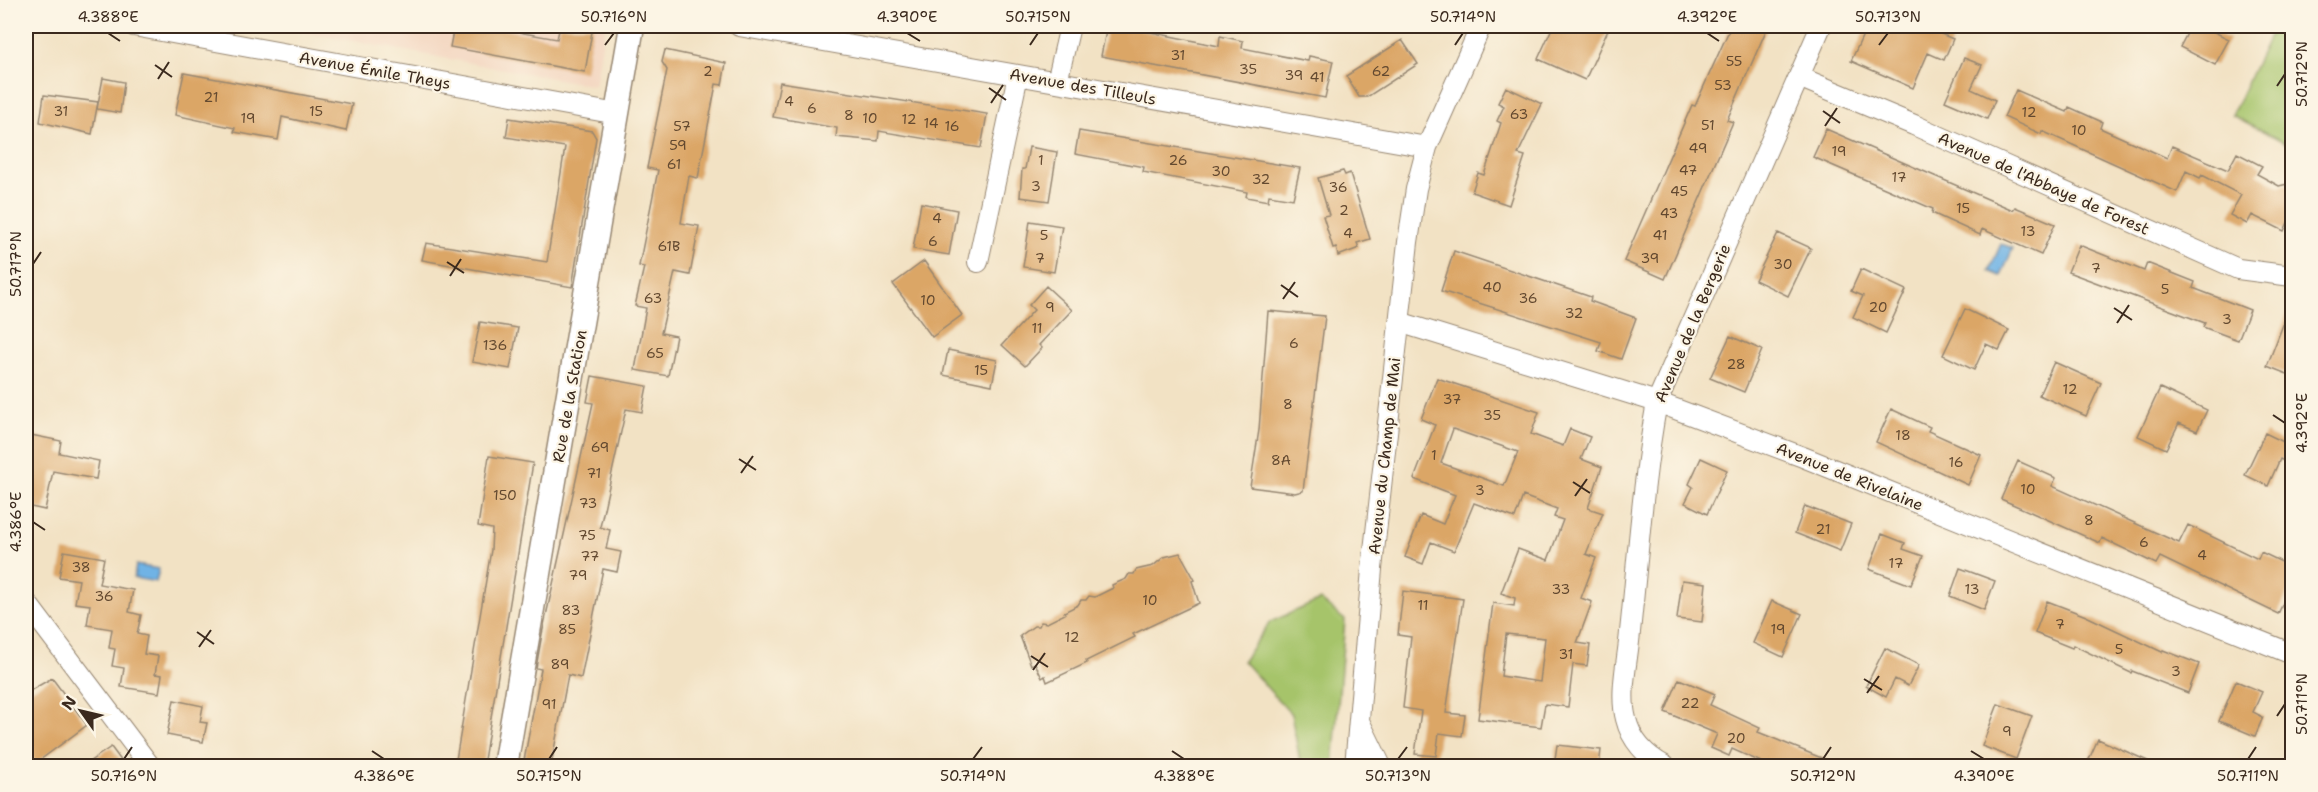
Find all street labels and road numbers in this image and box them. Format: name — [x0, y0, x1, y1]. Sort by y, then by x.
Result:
street label: Avenue Émile Theys — [297, 47, 452, 94]
street label: Avenue des Tilleuls — [1008, 63, 1158, 110]
street label: Avenue de l'Abbaye de Forest — [1935, 127, 2153, 240]
street label: Avenue de la Bergerie — [1650, 241, 1735, 406]
street label: Rue de la Station — [547, 328, 592, 464]
street label: Avenue du Champ de Mai — [1364, 356, 1405, 556]
street label: Avenue de Rivelaine — [1773, 437, 1926, 516]

